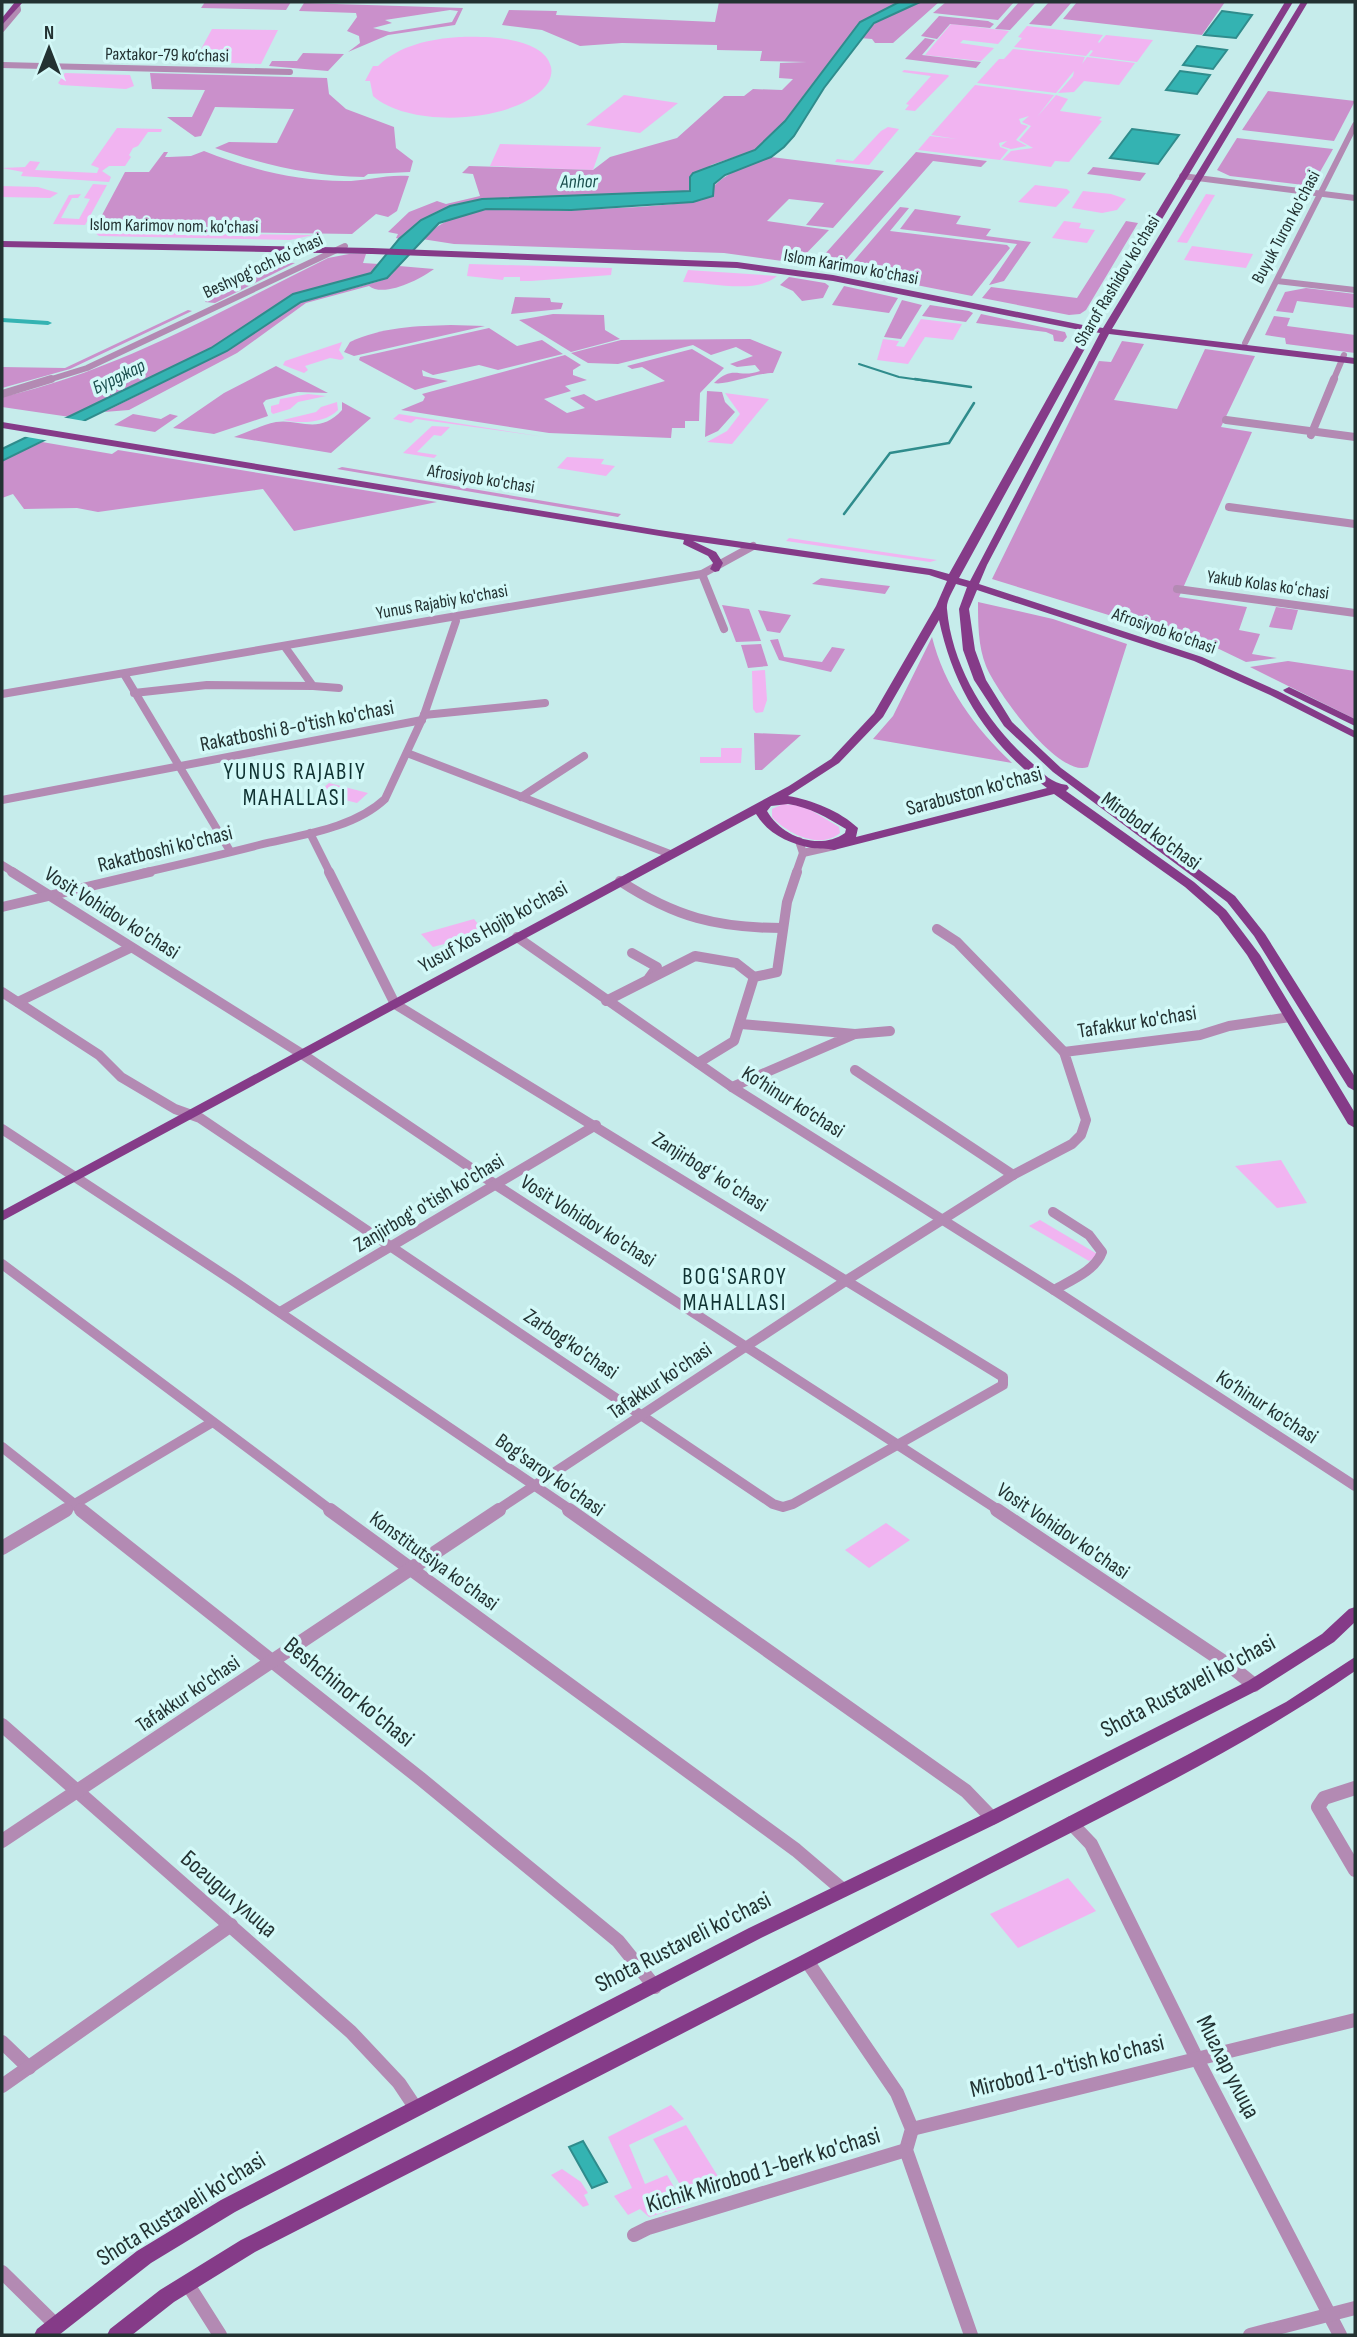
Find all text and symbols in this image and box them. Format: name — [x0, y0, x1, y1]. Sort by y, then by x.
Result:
north arrow — [14, 14, 84, 84]
text: N — [44, 22, 54, 45]
street label: Paxtakor-79 ko‘chasi — [105, 43, 229, 67]
street label: Buyuk Turon ko'chasi — [1247, 167, 1325, 287]
water label: Anhor — [559, 170, 598, 194]
street label: Sharof Rashidov ko'chasi — [1070, 212, 1164, 350]
street label: Islom Karimov nom. ko'chasi — [89, 214, 259, 238]
street label: Beshyogʻoch koʻchasi — [200, 229, 326, 303]
street label: Islom Karimov ko'chasi — [782, 245, 920, 289]
water label: Бурджар — [89, 354, 149, 400]
street label: Afrosiyob ko'chasi — [425, 460, 536, 498]
street label: Yakub Kolas koʻchasi — [1206, 566, 1330, 604]
street label: Yunus Rajabiy ko'chasi — [375, 580, 509, 624]
street label: Afrosiyob ko'chasi — [1108, 603, 1219, 659]
street label: Rakatboshi 8-o'tish ko'chasi — [198, 695, 396, 757]
district label: YUNUS RAJABIY MAHALLASI — [223, 758, 367, 812]
street label: Sarabuston ko'chasi — [903, 761, 1045, 821]
street label: Mirobod ko'chasi — [1096, 787, 1206, 875]
street label: Rakatboshi ko'chasi — [95, 820, 235, 878]
street label: Vosit Vohidov ko'chasi — [40, 861, 184, 965]
street label: Yusuf Xos Hojib ko'chasi — [414, 876, 572, 978]
street label: Tafakkur ko'chasi — [1076, 1000, 1198, 1044]
street label: Ko‘hinur ko‘chasi — [737, 1061, 849, 1143]
street label: Zanjirbogʻ koʻchasi — [648, 1127, 772, 1217]
street label: Zanjirbog' o'tish ko'chasi — [350, 1148, 508, 1258]
street label: Vosit Vohidov ko'chasi — [516, 1169, 660, 1273]
district label: BOG'SAROY MAHALLASI — [682, 1263, 788, 1317]
street label: Zarbog'ko'chasi — [519, 1303, 623, 1385]
street label: Tafakkur ko'chasi — [603, 1337, 717, 1425]
street label: Ko‘hinur ko‘chasi — [1211, 1365, 1323, 1449]
street label: Bog'saroy ko'chasi — [491, 1428, 609, 1522]
street label: Vosit Vohidov ko'chasi — [992, 1477, 1134, 1585]
street label: Konstitutsiya ko'chasi — [365, 1506, 503, 1616]
street label: Shota Rustaveli ko'chasi — [1096, 1628, 1280, 1744]
street label: Beshchinor ko'chasi — [278, 1631, 420, 1753]
street label: Tafakkur ko'chasi — [131, 1650, 245, 1738]
street label: Богидил улица — [175, 1844, 283, 1944]
street label: Shota Rustaveli ko'chasi — [590, 1885, 776, 1999]
street label: Миглар улица — [1190, 2011, 1266, 2123]
street label: Mirobod 1-o'tish ko'chasi — [967, 2028, 1167, 2104]
street label: Kichik Mirobod 1-berk ko'chasi — [643, 2121, 883, 2219]
street label: Shota Rustaveli ko'chasi — [91, 2145, 271, 2273]

